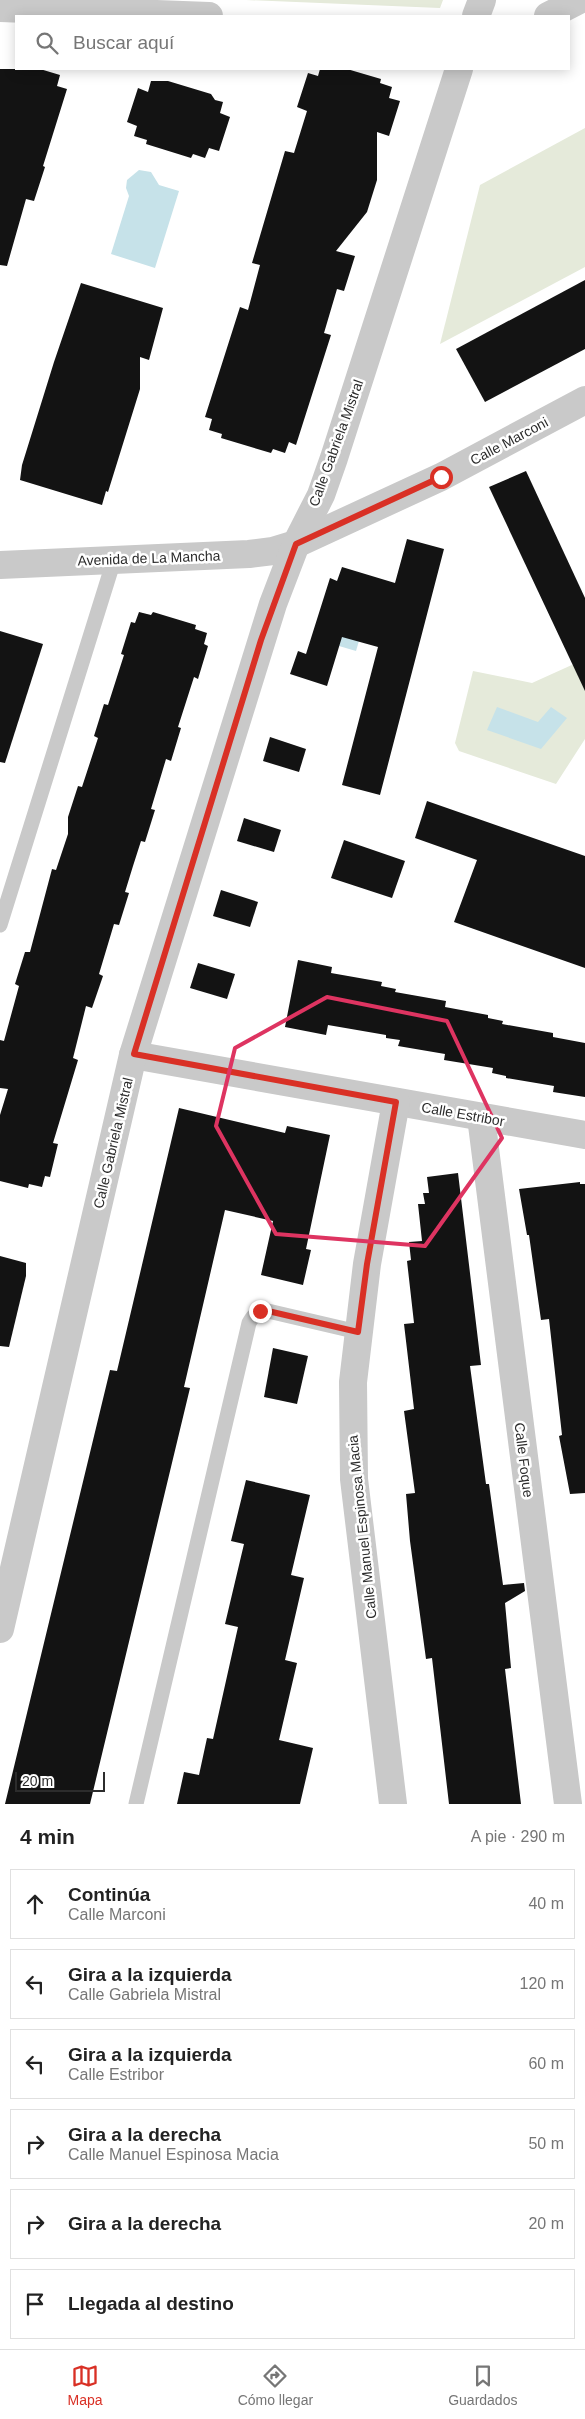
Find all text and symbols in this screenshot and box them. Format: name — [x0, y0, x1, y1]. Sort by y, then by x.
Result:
search box — [15, 15, 570, 70]
icon: search — [33, 29, 61, 57]
text: Buscar aquí — [73, 32, 174, 53]
street label: Calle Gabriela Mistral — [306, 377, 366, 509]
street label: Calle Marconi — [467, 414, 551, 468]
route start — [430, 466, 453, 489]
street label: Avenida de La Mancha — [77, 548, 221, 568]
street label: Calle Gabriela Mistral — [90, 1076, 136, 1210]
street label: Calle Estribor — [420, 1099, 506, 1129]
route end — [249, 1300, 272, 1323]
street label: Calle Foque — [511, 1422, 537, 1499]
street label: Calle Manuel Espinosa Macia — [344, 1434, 380, 1620]
scale bar — [15, 1769, 105, 1792]
text: 20 m — [22, 1773, 53, 1789]
text: 4 min — [20, 1825, 75, 1848]
text: A pie · 290 m — [471, 1828, 565, 1845]
text: Continúa — [68, 1884, 150, 1905]
icon: ahead — [21, 1890, 49, 1918]
text: 40 m — [528, 1895, 564, 1912]
text: Calle Marconi — [68, 1906, 166, 1923]
text: Gira a la izquierda — [68, 1964, 232, 1985]
icon: left — [21, 1970, 49, 1998]
text: 120 m — [520, 1975, 564, 1992]
text: Calle Gabriela Mistral — [68, 1986, 221, 2003]
text: Gira a la izquierda — [68, 2044, 232, 2065]
icon: left — [21, 2050, 49, 2078]
text: 60 m — [528, 2055, 564, 2072]
text: Calle Estribor — [68, 2066, 164, 2083]
text: Gira a la derecha — [68, 2124, 221, 2145]
icon: right — [21, 2130, 49, 2158]
text: 50 m — [528, 2135, 564, 2152]
text: Calle Manuel Espinosa Macia — [68, 2146, 279, 2163]
icon: right — [21, 2210, 49, 2238]
text: Gira a la derecha — [68, 2213, 221, 2234]
text: 20 m — [528, 2215, 564, 2232]
icon: arrive — [21, 2290, 49, 2318]
text: Llegada al destino — [68, 2293, 234, 2314]
tab: Mapa — [68, 2362, 103, 2408]
tab: Cómo llegar — [238, 2362, 313, 2408]
tab: Guardados — [448, 2362, 517, 2408]

